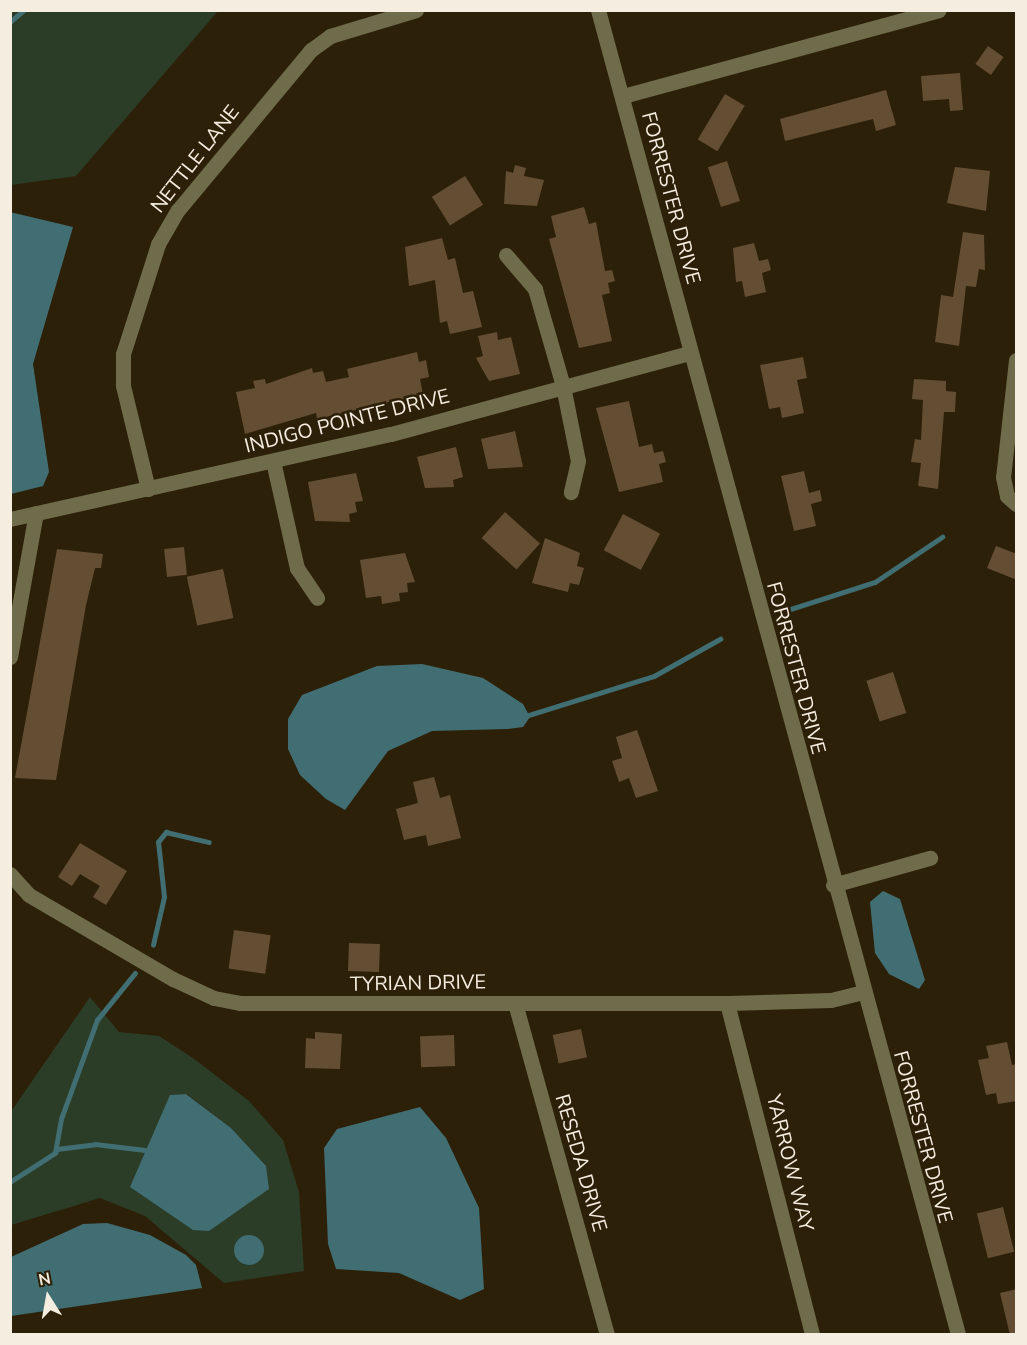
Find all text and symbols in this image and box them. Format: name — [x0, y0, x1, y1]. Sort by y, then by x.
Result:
street label: NETTLE LANE — [146, 101, 244, 217]
street label: FORRESTER DRIVE — [636, 109, 706, 287]
street label: INDIGO POINTE DRIVE — [242, 384, 452, 458]
street label: FORRESTER DRIVE — [761, 579, 831, 757]
street label: TYRIAN DRIVE — [350, 970, 486, 996]
street label: FORRESTER DRIVE — [888, 1048, 958, 1226]
street label: RESEDA DRIVE — [550, 1091, 612, 1235]
street label: YARROW WAY — [761, 1092, 819, 1234]
north arrow — [18, 1267, 78, 1327]
text: N — [37, 1267, 53, 1291]

